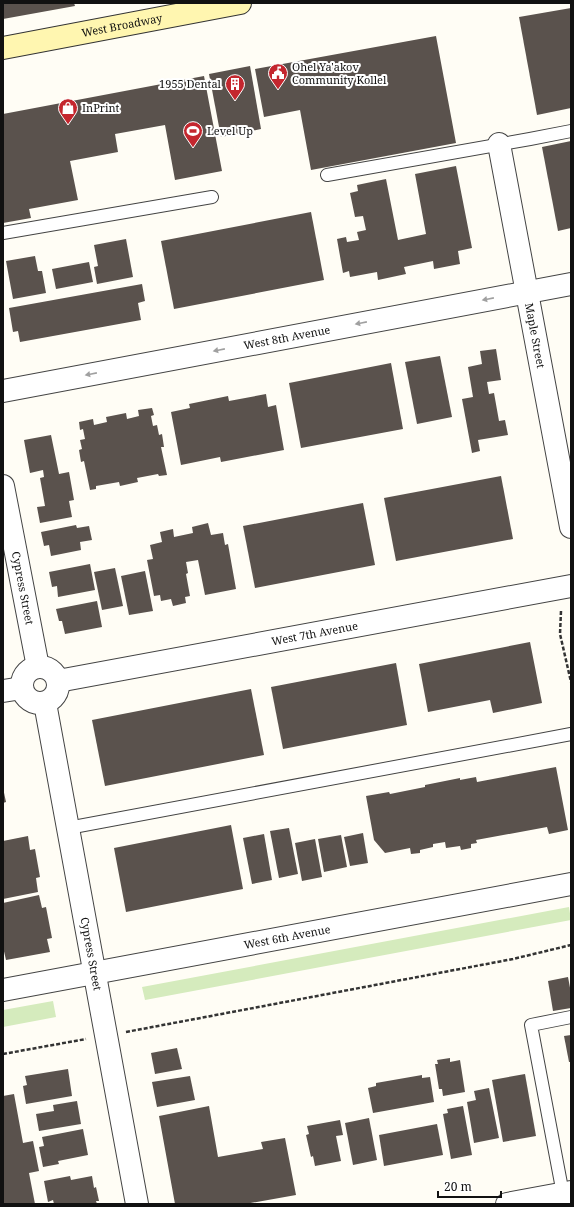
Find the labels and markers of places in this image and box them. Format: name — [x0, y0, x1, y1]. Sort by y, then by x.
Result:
place label: Ohel Ya'akov Community Kollel — [292, 59, 387, 87]
public building icon: Ohel Ya'akov Community Kollel — [267, 62, 289, 90]
building icon: 1955 Dental — [224, 73, 246, 101]
place label: 1955 Dental — [159, 76, 222, 91]
shop icon: InPrint — [57, 97, 79, 125]
place label: InPrint — [82, 100, 120, 115]
sports icon: Level Up — [182, 120, 204, 148]
place label: Level Up — [207, 123, 253, 138]

